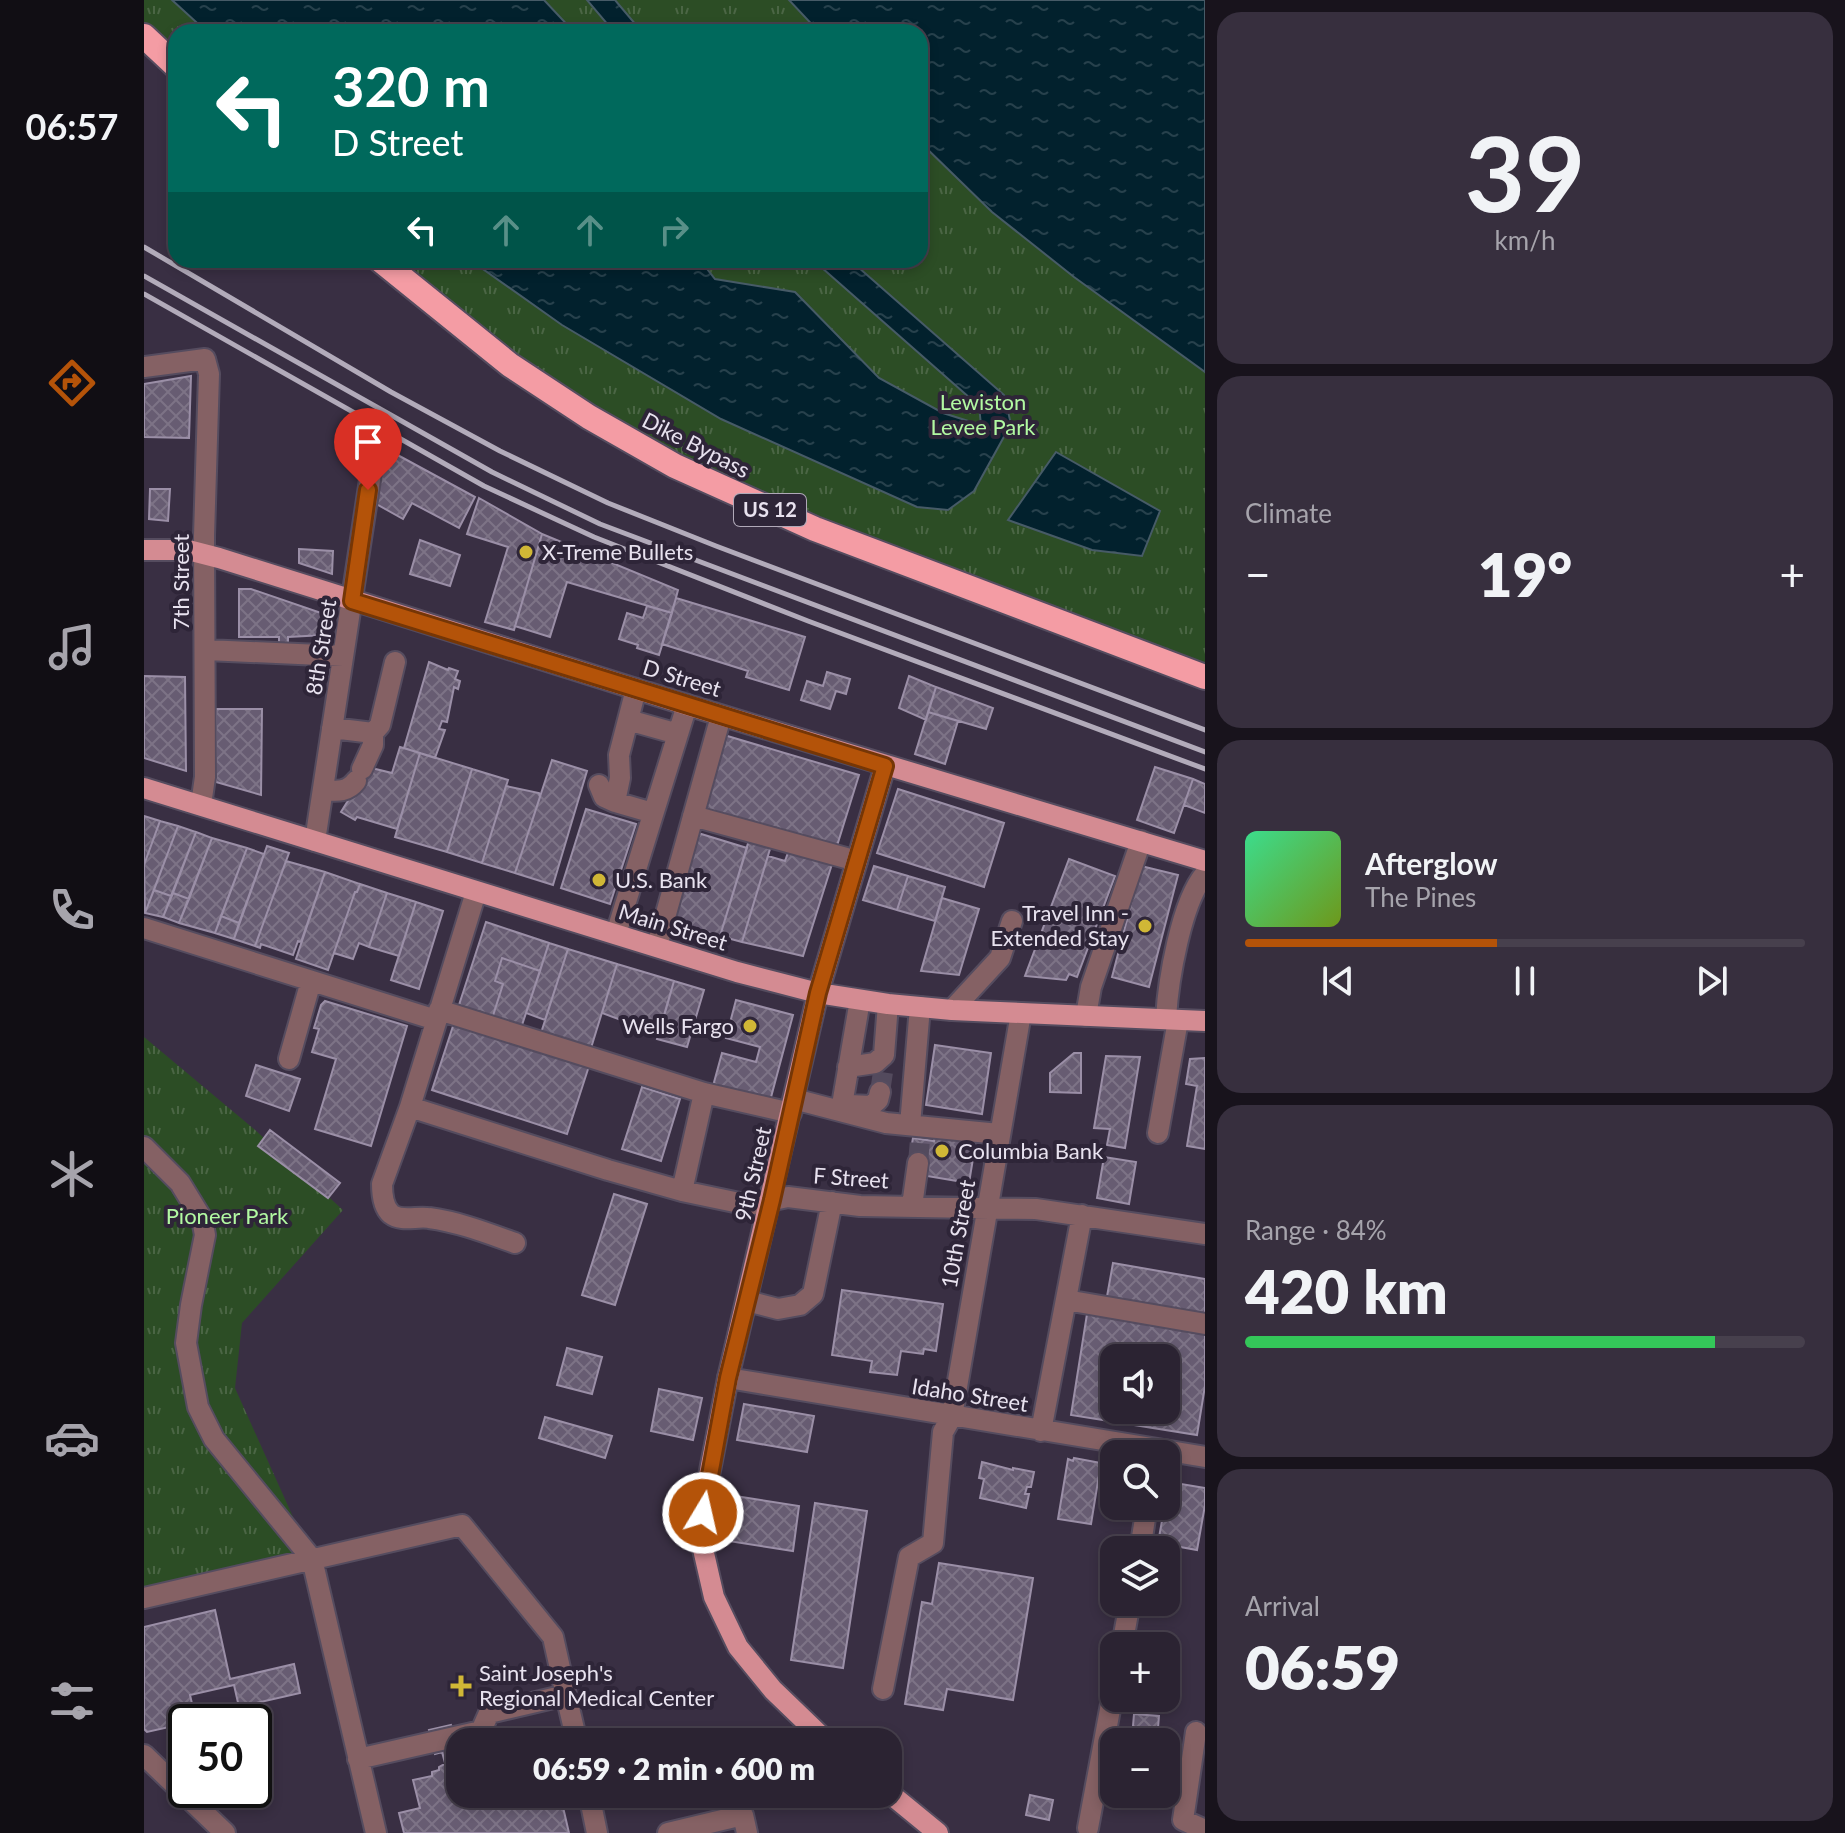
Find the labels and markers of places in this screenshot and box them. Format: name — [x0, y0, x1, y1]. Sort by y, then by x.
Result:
pin — [334, 408, 402, 490]
place label: X-Treme Bullets — [542, 538, 693, 565]
marker: X-Treme Bullets — [517, 543, 535, 561]
place label: U.S. Bank — [615, 866, 708, 893]
marker: U.S. Bank — [590, 871, 608, 889]
place label: Travel Inn - Extended Stay — [990, 899, 1130, 951]
marker: Travel Inn - Extended Stay — [1136, 917, 1154, 935]
place label: Wells Fargo — [622, 1012, 734, 1039]
marker: Wells Fargo — [741, 1017, 759, 1035]
place label: Columbia Bank — [958, 1137, 1104, 1164]
marker: Columbia Bank — [933, 1142, 951, 1160]
place label: Saint Joseph's Regional Medical Center — [479, 1659, 714, 1711]
marker: Saint Joseph's Regional Medical Center — [450, 1675, 472, 1697]

